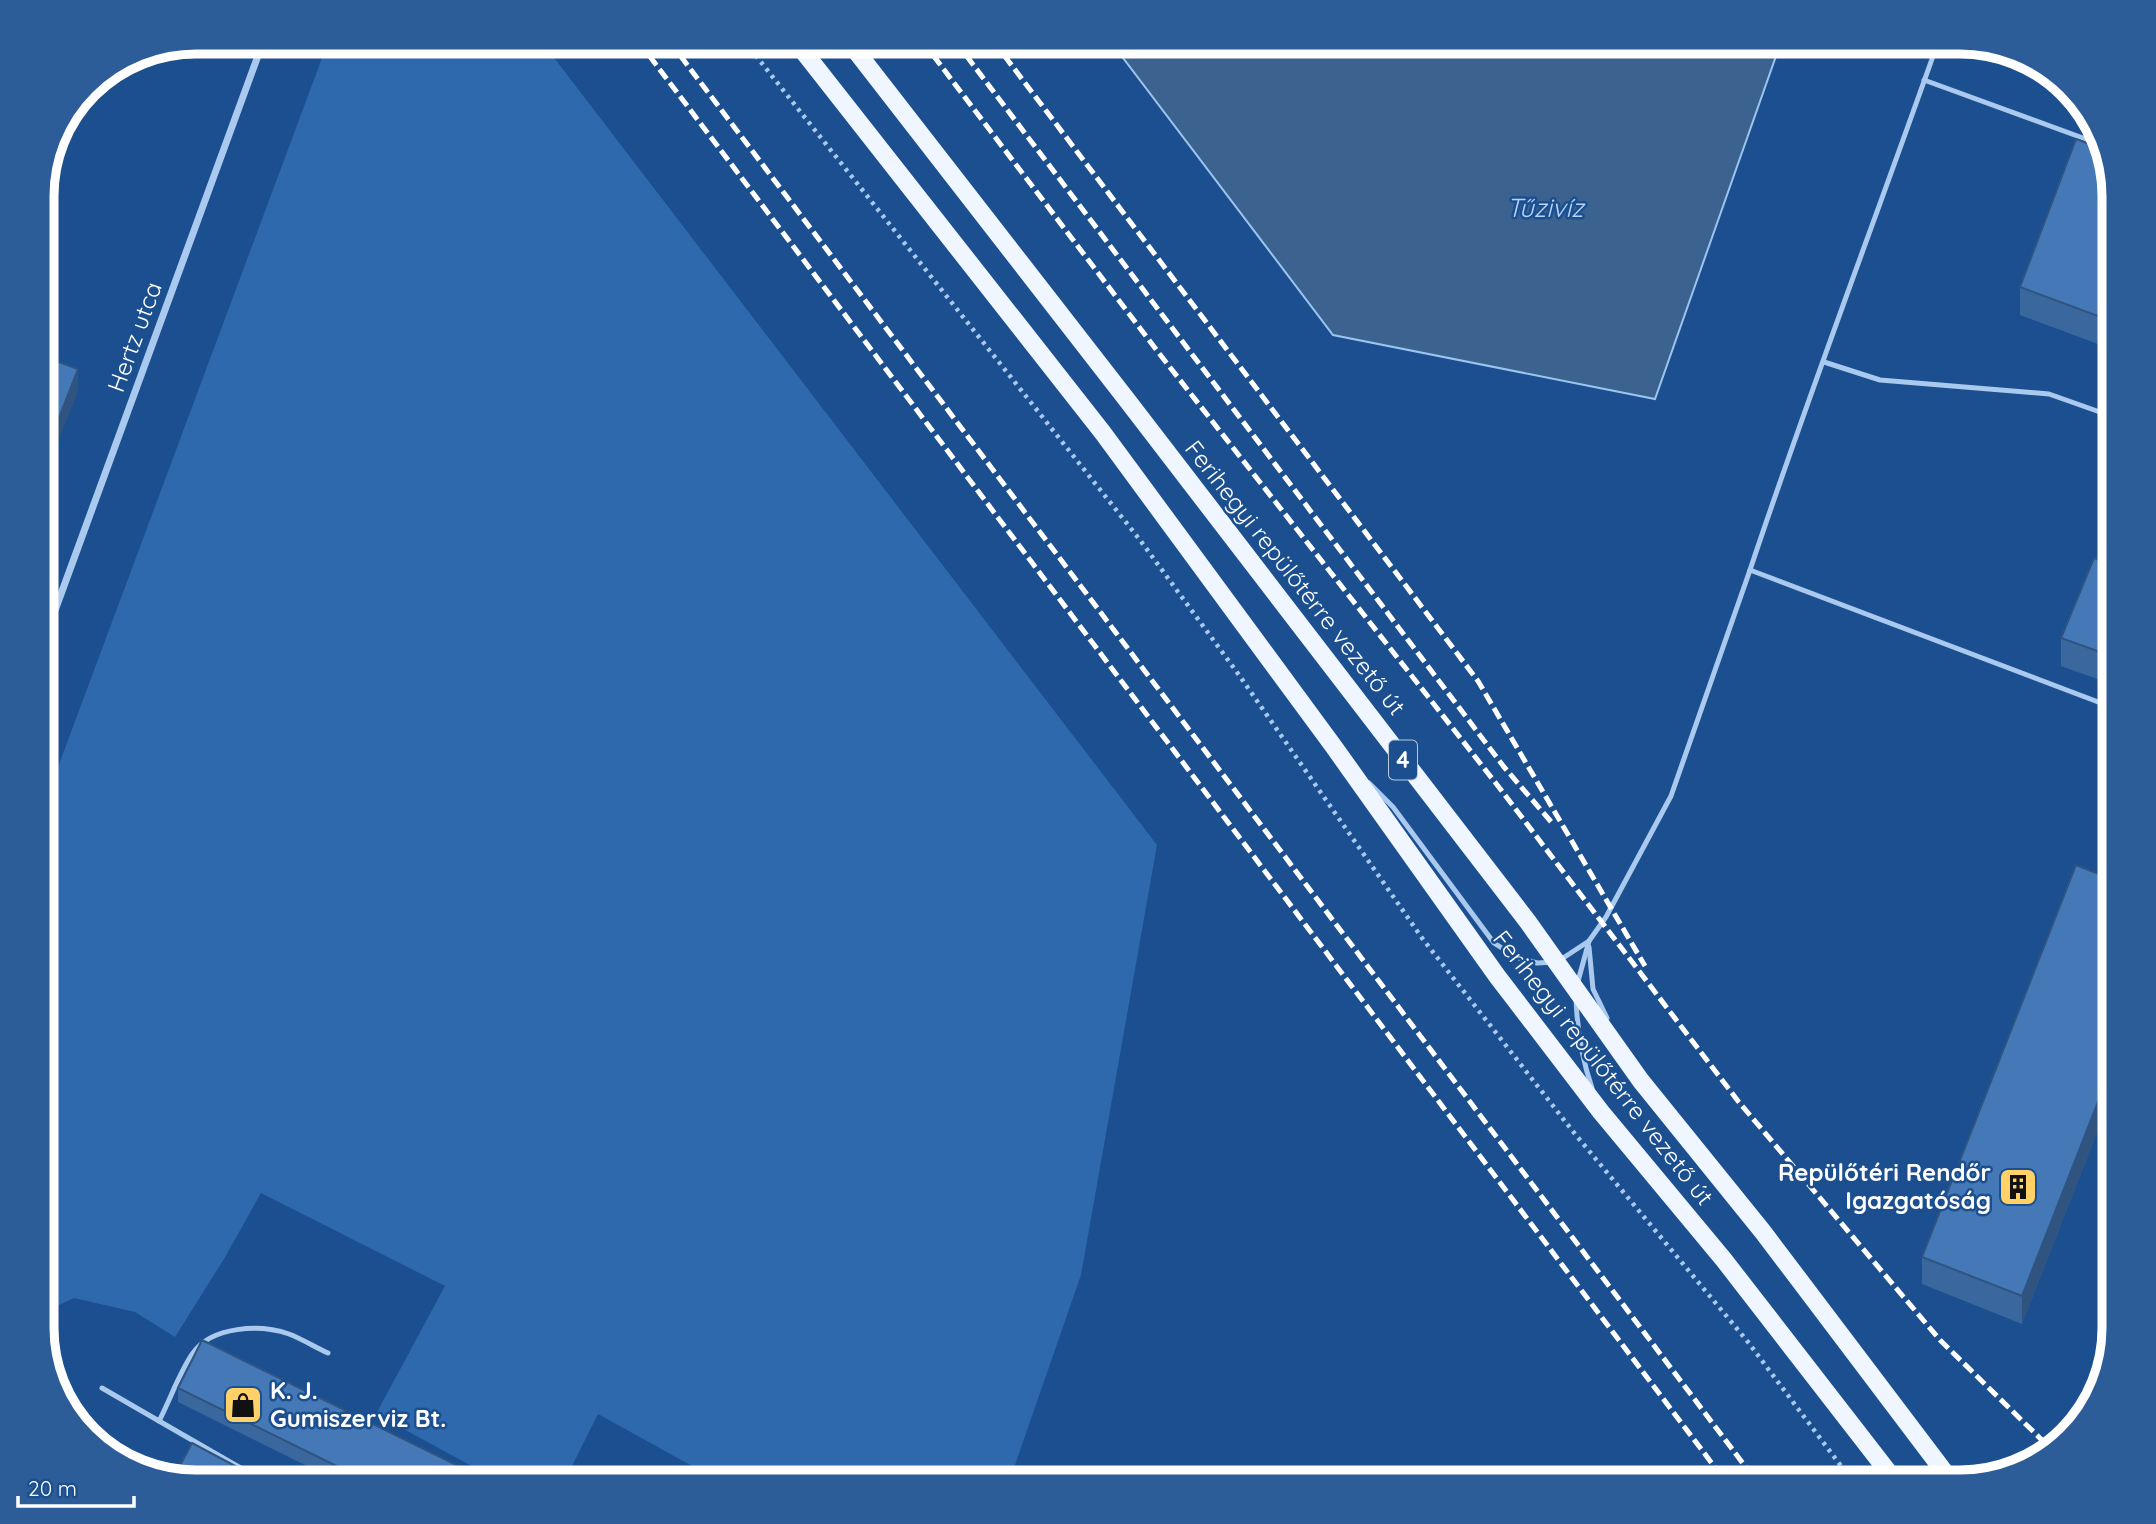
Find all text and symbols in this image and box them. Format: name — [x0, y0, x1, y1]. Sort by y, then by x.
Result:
water label: Tűzivíz — [1506, 191, 1586, 224]
street label: Hertz utca — [100, 278, 168, 396]
street label: Ferihegyi repülőtérre vezető út — [1179, 434, 1412, 721]
road number: 4 — [1389, 740, 1417, 780]
street label: Ferihegyi repülőtérre vezető út — [1487, 924, 1720, 1211]
place label: Repülőtéri Rendőr Igazgatóság — [1778, 1157, 1991, 1215]
building icon: Repülőtéri Rendőr Igazgatóság — [1997, 1166, 2039, 1208]
place label: K. J. Gumiszerviz Bt. — [270, 1375, 446, 1433]
shop icon: K. J. Gumiszerviz Bt. — [222, 1384, 264, 1426]
scale bar — [18, 1464, 133, 1508]
text: 20 m — [28, 1475, 77, 1501]

